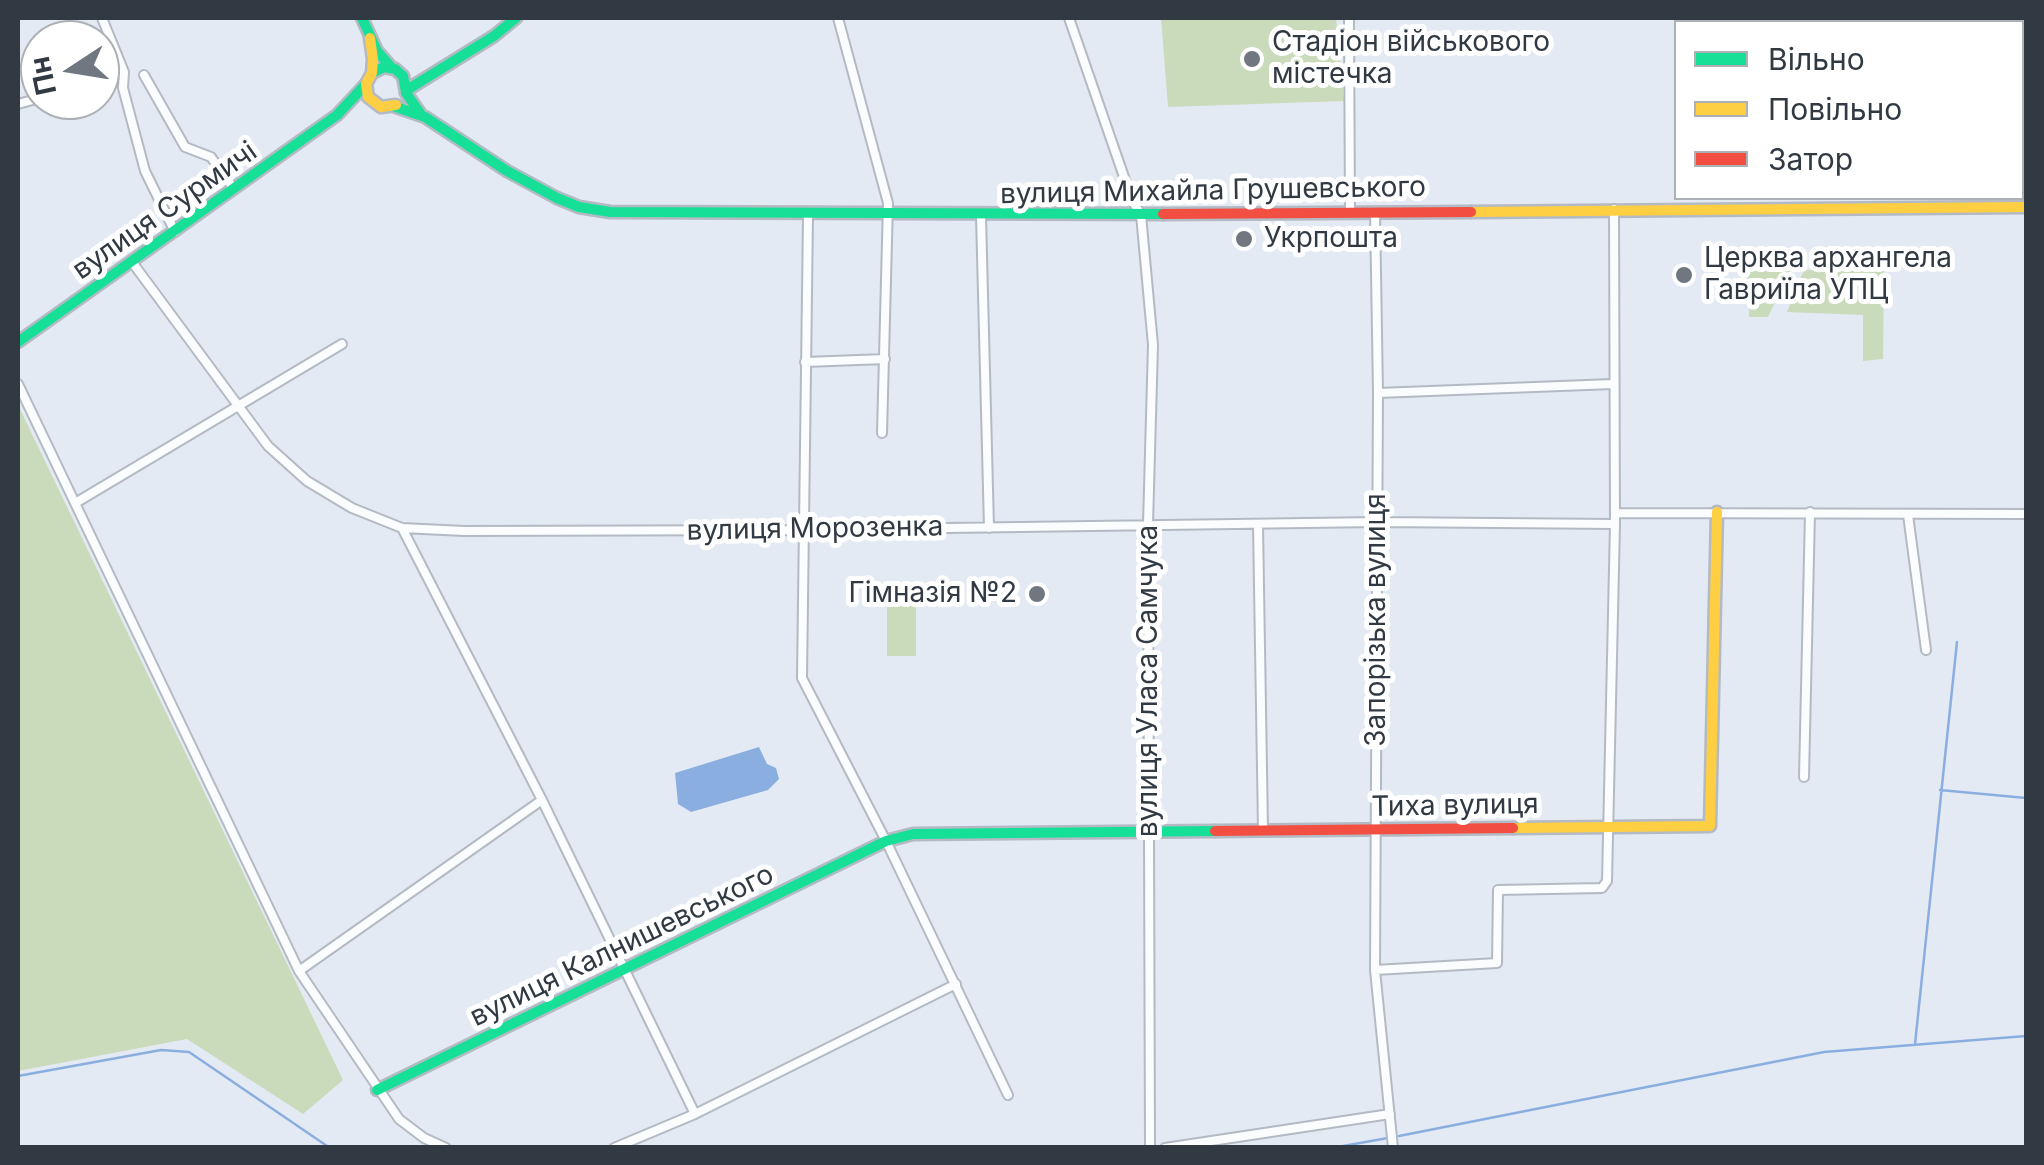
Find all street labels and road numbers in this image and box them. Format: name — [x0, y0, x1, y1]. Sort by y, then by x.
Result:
street label: вулиця Сурмичі — [66, 135, 264, 287]
street label: вулиця Михайла Грушевського — [1000, 170, 1426, 212]
street label: Запорізька вулиця — [1360, 493, 1394, 747]
street label: вулиця Морозенка — [686, 510, 944, 548]
street label: вулиця Уласа Самчука — [1132, 525, 1166, 837]
street label: Тиха вулиця — [1371, 788, 1539, 824]
street label: вулиця Калнишевського — [465, 858, 779, 1034]

